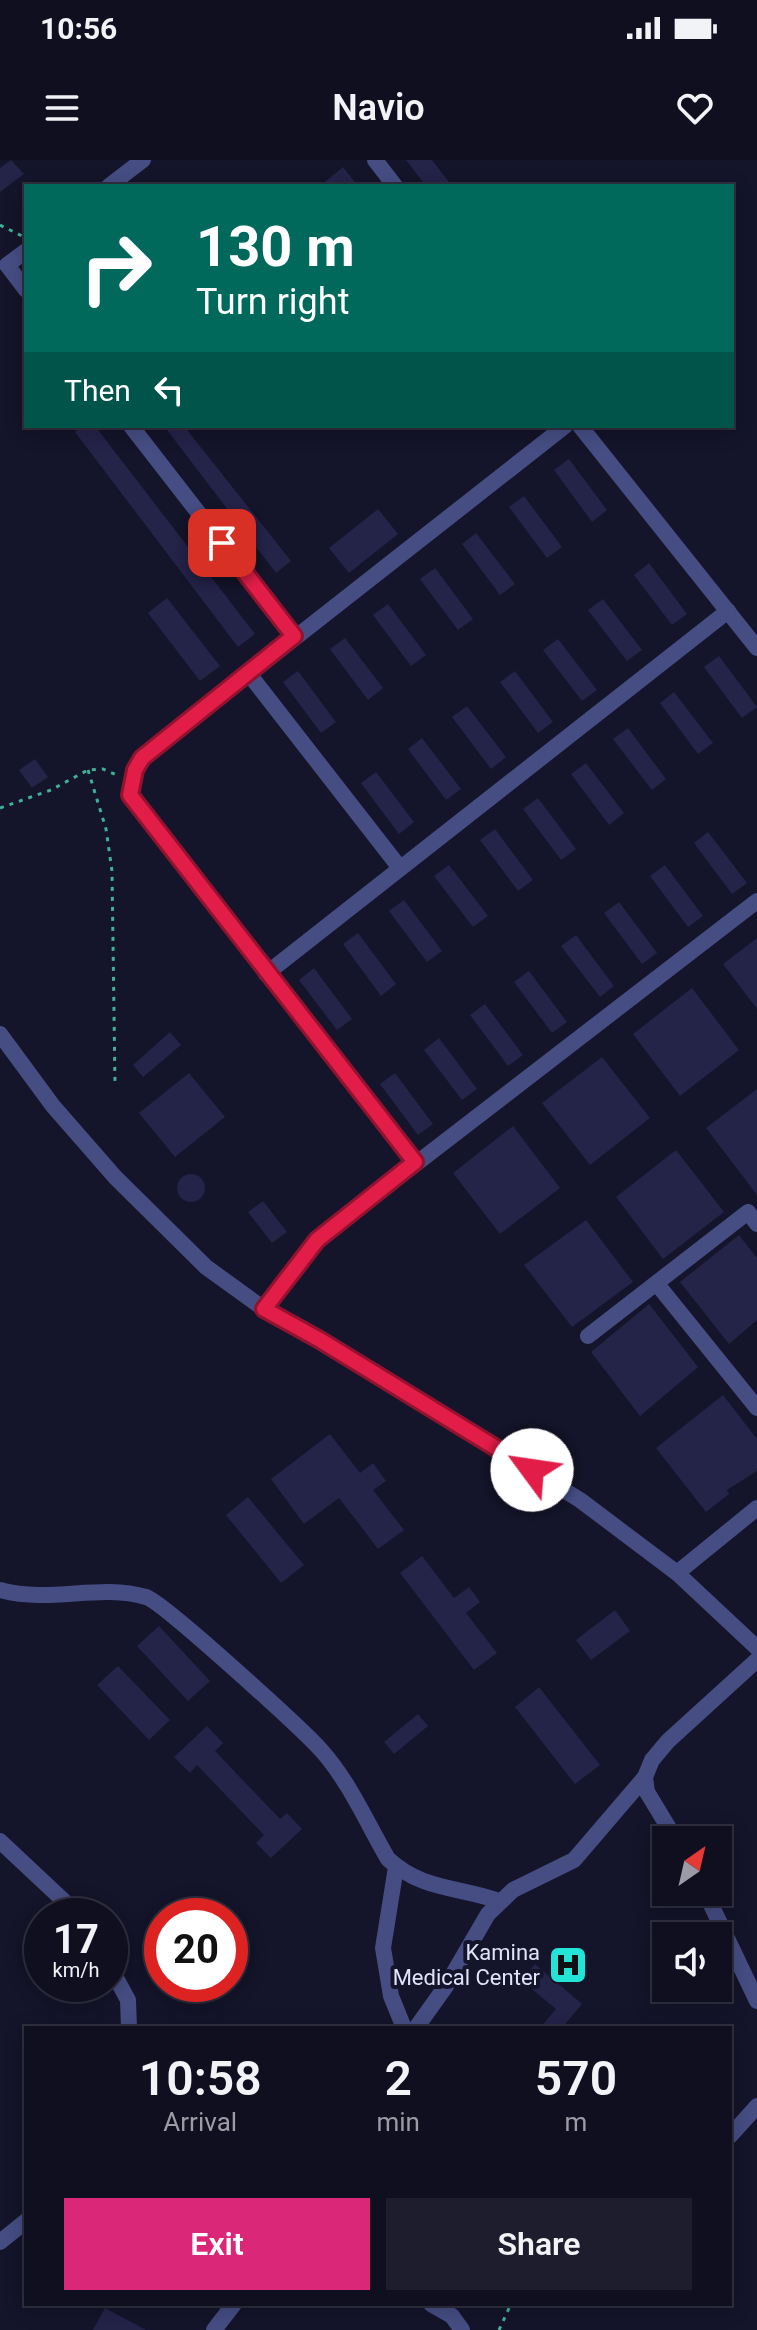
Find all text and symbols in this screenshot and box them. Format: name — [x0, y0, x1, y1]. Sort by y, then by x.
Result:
text: 10:56 — [40, 11, 117, 46]
icon: menu — [40, 86, 84, 130]
icon: heart — [673, 86, 717, 130]
text: Navio — [332, 87, 425, 129]
text: 130 m — [196, 214, 355, 280]
icon: right — [64, 216, 168, 320]
text: Turn right — [196, 281, 349, 323]
icon: left — [147, 368, 191, 412]
text: Then — [64, 373, 131, 408]
pin — [188, 509, 256, 577]
icon: arrive — [200, 521, 244, 565]
position arrow — [490, 1428, 574, 1512]
north arrow — [652, 1826, 732, 1906]
map controls — [652, 1826, 732, 2002]
speed limit sign: 20 — [144, 1898, 248, 2002]
text: 17 — [53, 1916, 99, 1963]
button: sound — [652, 1922, 732, 2002]
place label: Kamina Medical Center — [393, 1940, 541, 1990]
hospital icon: Kamina Medical Center — [547, 1944, 589, 1986]
text: km/h — [53, 1958, 99, 1982]
text: 10:58 — [139, 2050, 262, 2107]
text: 2 — [385, 2050, 412, 2107]
text: 570 — [535, 2050, 617, 2107]
text: Arrival — [163, 2107, 237, 2137]
text: min — [376, 2107, 420, 2137]
text: m — [565, 2107, 587, 2137]
button: Exit — [64, 2198, 370, 2290]
button: Share — [386, 2198, 692, 2290]

